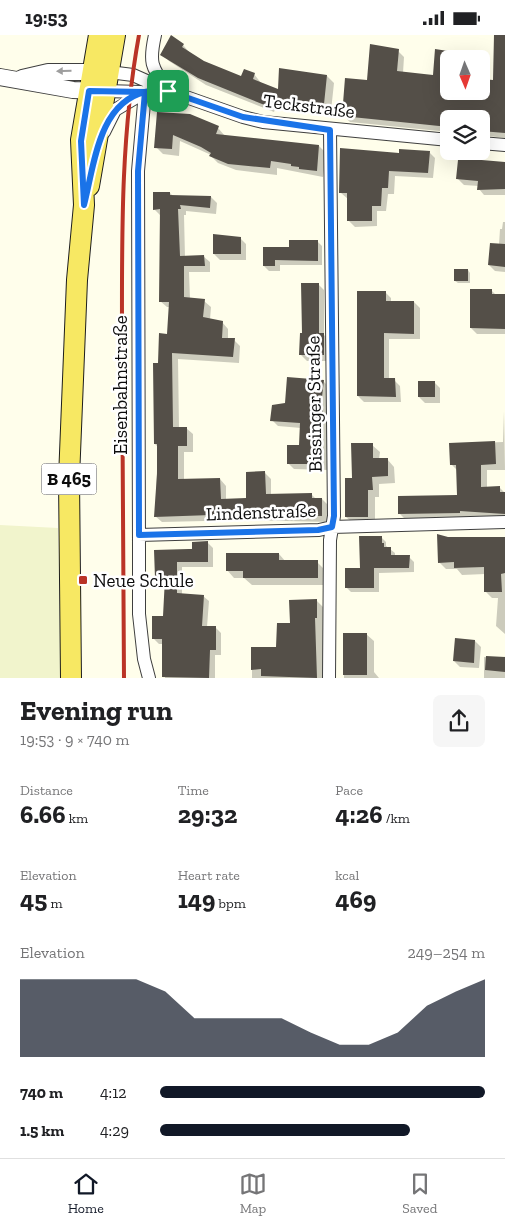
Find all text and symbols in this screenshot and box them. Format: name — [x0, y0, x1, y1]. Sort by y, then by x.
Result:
text: 19:53 — [25, 6, 68, 29]
north arrow — [440, 50, 490, 100]
map controls — [440, 50, 490, 160]
one-way arrow — [55, 67, 71, 75]
pin — [147, 70, 189, 112]
icon: arrive — [154, 77, 182, 105]
street label: Teckstraße — [262, 89, 356, 123]
button: layers — [440, 110, 490, 160]
street label: Eisenbahnstraße — [109, 315, 132, 455]
street label: Bissinger Straße — [301, 335, 327, 473]
road number: B 465 — [42, 463, 96, 494]
street label: Lindenstraße — [205, 499, 317, 525]
place label: Neue Schule — [93, 569, 194, 592]
marker: Neue Schule — [77, 574, 89, 586]
text: Evening run — [20, 694, 173, 727]
button: share — [433, 695, 485, 747]
text: 19:53 · 9 × 740 m — [20, 730, 129, 749]
text: Distance — [20, 782, 73, 799]
text: Time — [178, 782, 209, 799]
text: Pace — [335, 782, 363, 799]
text: 6.66 — [20, 799, 66, 829]
text: 29:32 — [178, 799, 237, 829]
text: 4:26 — [335, 799, 383, 829]
text: km — [66, 810, 88, 827]
text: /km — [383, 810, 410, 827]
text: Elevation — [20, 867, 77, 884]
text: Heart rate — [178, 867, 240, 884]
text: kcal — [335, 867, 359, 884]
text: 45 — [20, 884, 47, 914]
text: 149 — [178, 884, 215, 914]
text: 469 — [335, 884, 376, 914]
text: m — [47, 895, 63, 912]
text: bpm — [215, 895, 246, 912]
text: Elevation — [20, 943, 85, 962]
text: 249–254 m — [407, 943, 485, 962]
text: 740 m — [20, 1083, 63, 1102]
text: 4:12 — [100, 1083, 127, 1102]
text: 1.5 km — [20, 1121, 64, 1140]
text: 4:29 — [100, 1121, 129, 1140]
tab: Home — [68, 1170, 104, 1217]
tab: Map — [239, 1170, 267, 1217]
tab: Saved — [402, 1170, 437, 1217]

